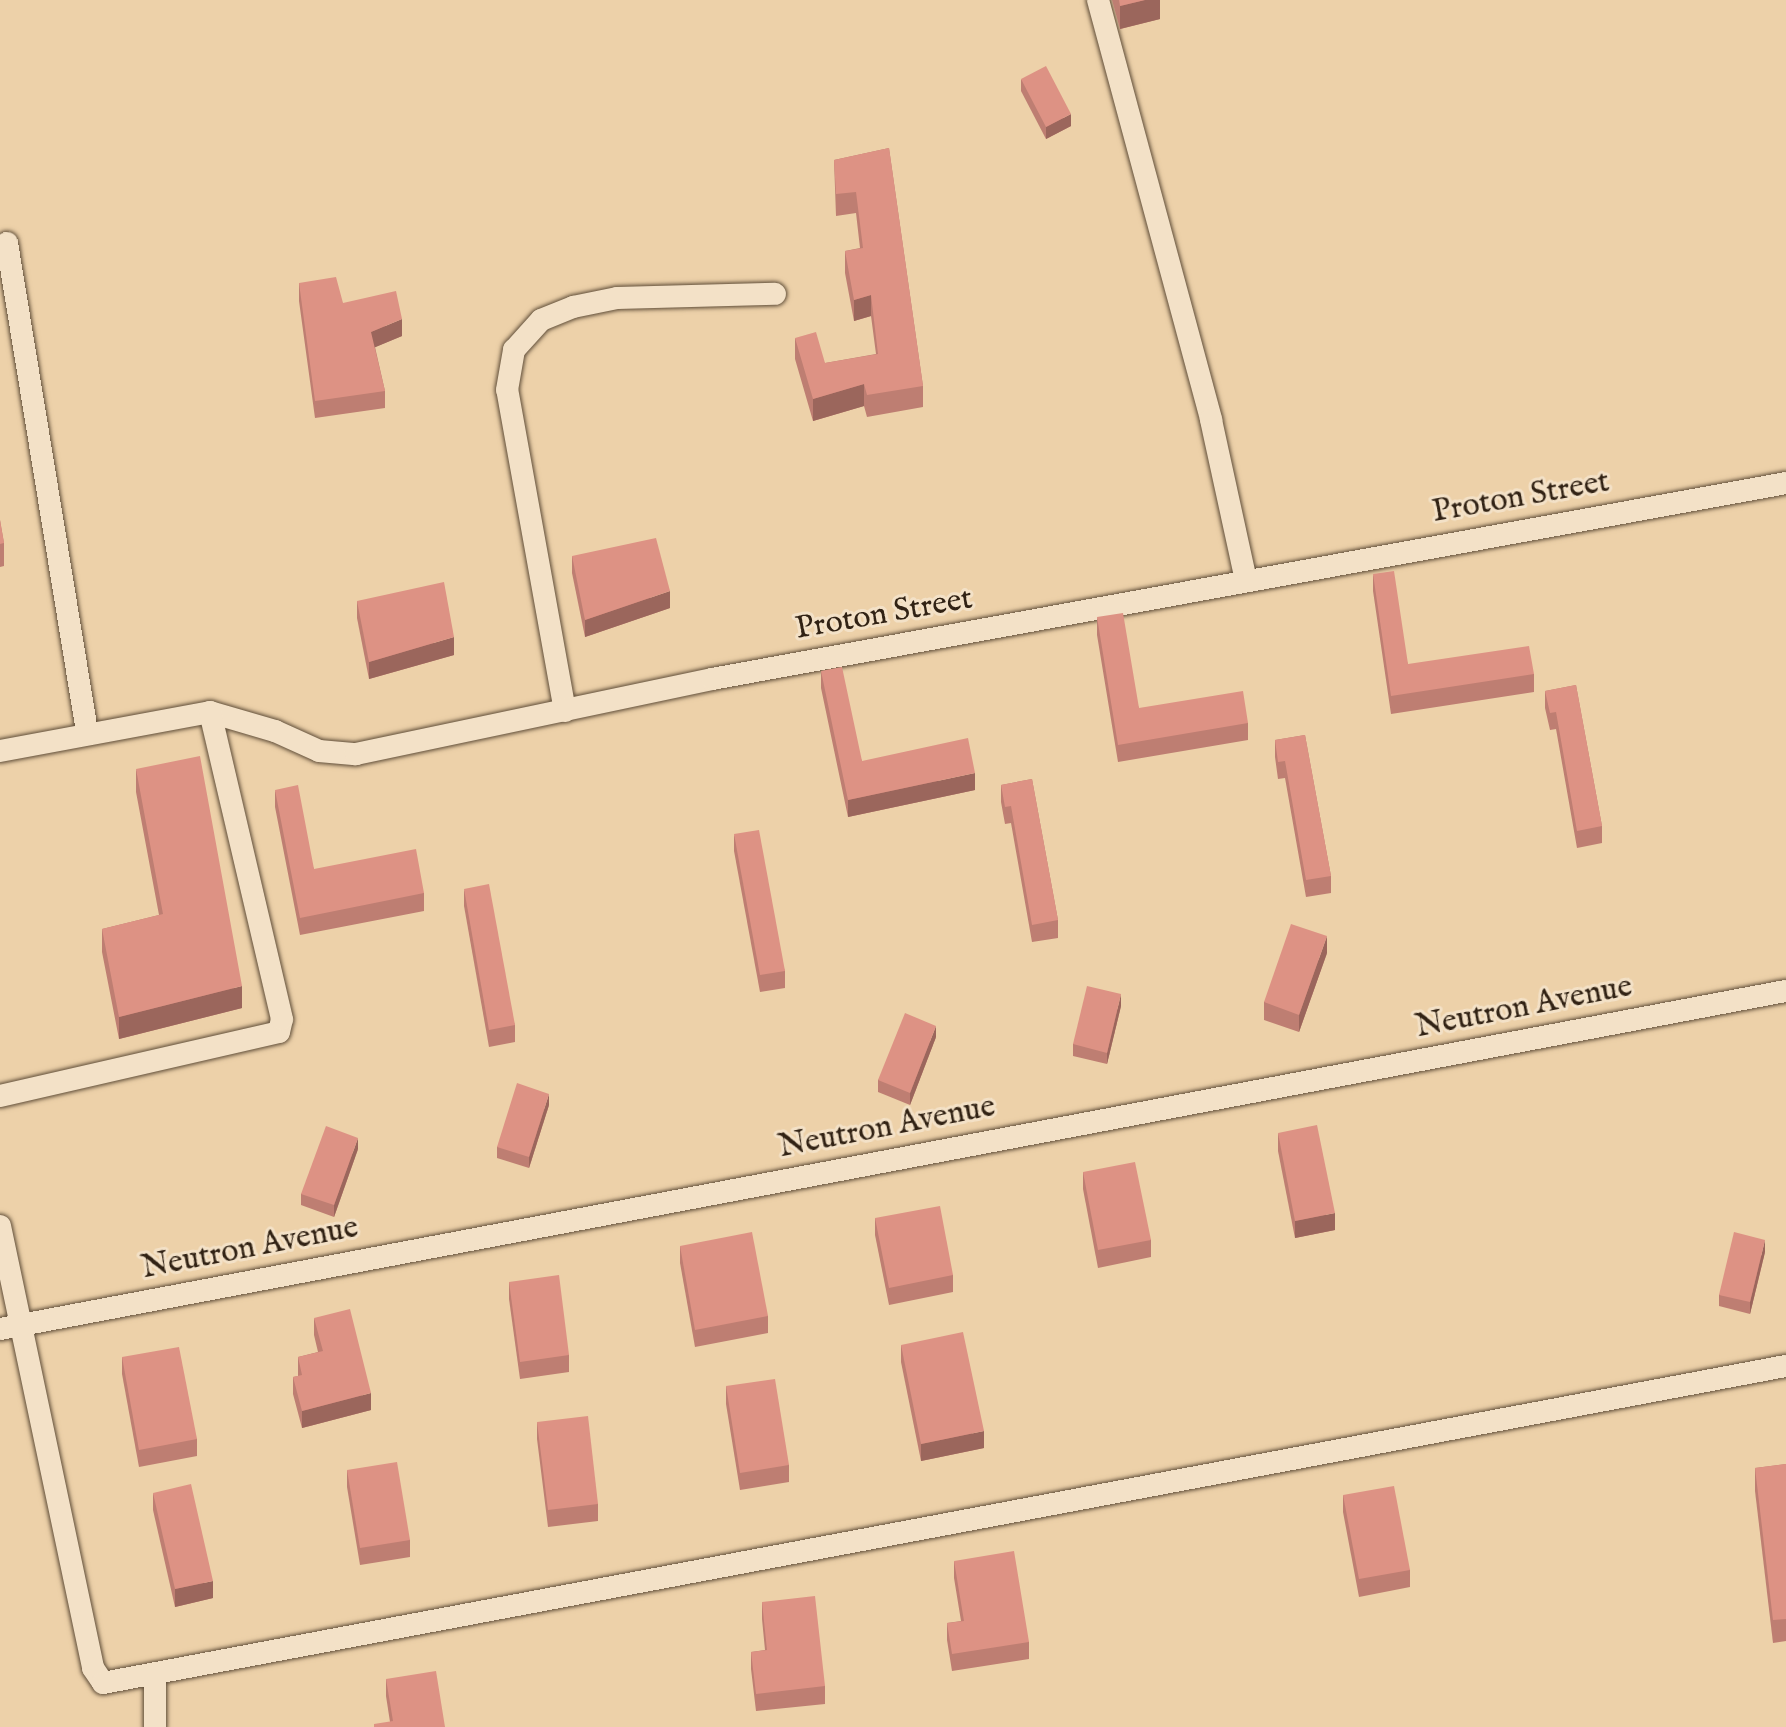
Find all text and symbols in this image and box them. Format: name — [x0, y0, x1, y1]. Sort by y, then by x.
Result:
street label: Proton Street — [1429, 464, 1613, 532]
street label: Proton Street — [792, 581, 976, 649]
street label: Neutron Avenue — [1412, 968, 1636, 1048]
street label: Neutron Avenue — [775, 1088, 999, 1168]
street label: Neutron Avenue — [138, 1209, 362, 1289]

